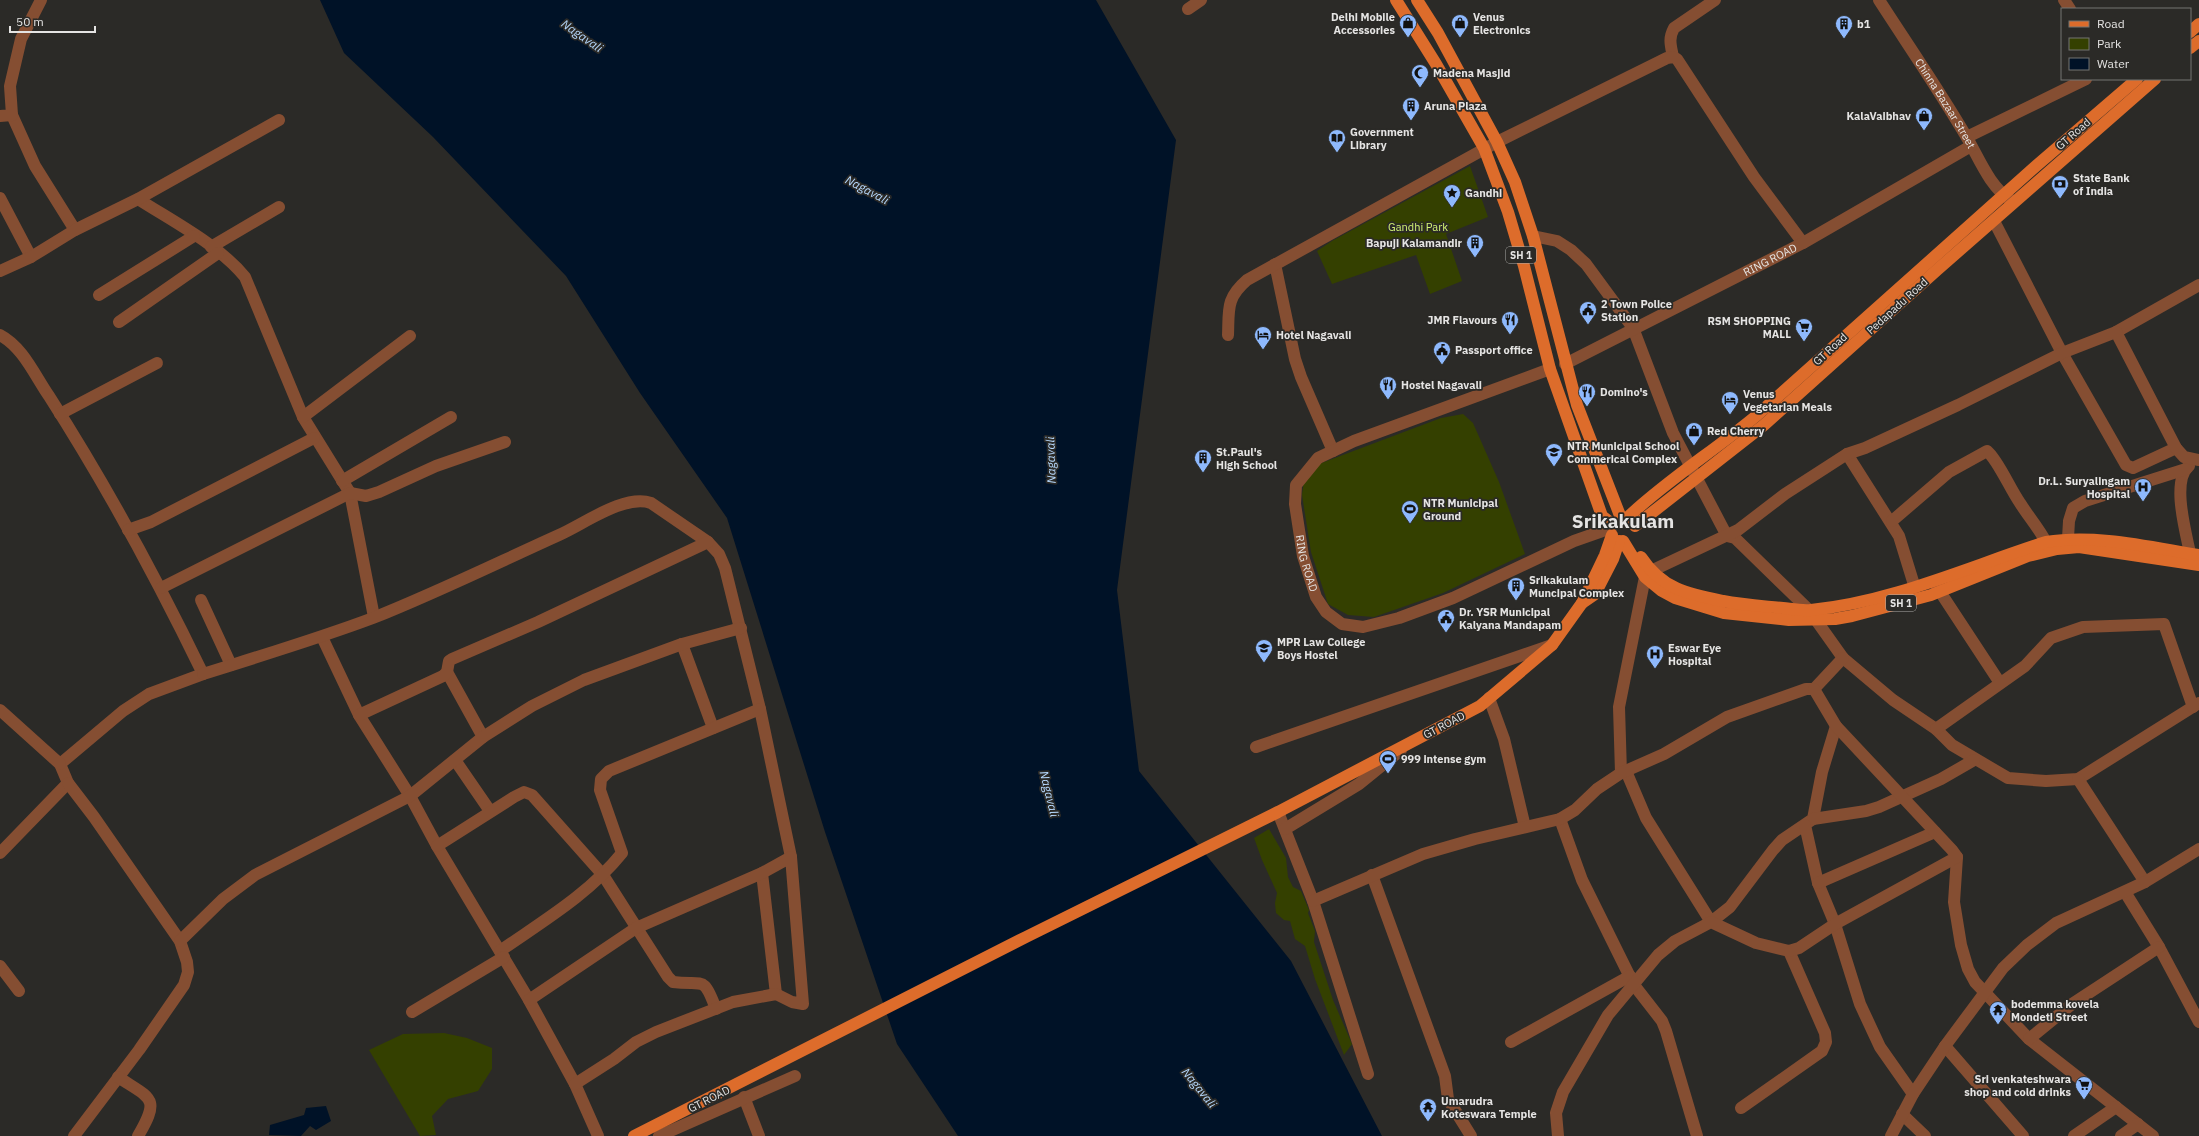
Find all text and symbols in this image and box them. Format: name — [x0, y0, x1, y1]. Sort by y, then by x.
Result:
scale bar — [10, 8, 95, 34]
legend — [2061, 8, 2191, 80]
place label: Delhi Mobile Accessories — [1331, 10, 1395, 37]
place label: Venus Electronics — [1473, 10, 1531, 37]
shop icon: Delhi Mobile Accessories — [1398, 13, 1418, 38]
shop icon: Venus Electronics — [1450, 13, 1470, 38]
text: 50 m — [16, 14, 44, 29]
building icon: b1 — [1834, 14, 1854, 39]
water label: Nagavali — [559, 16, 607, 56]
text: Road — [2097, 16, 2125, 31]
place label: b1 — [1857, 17, 1871, 31]
text: Park — [2097, 36, 2122, 51]
street label: Chinna Bazaar Street — [1912, 56, 1979, 151]
text: Water — [2097, 56, 2130, 71]
mosque icon: Madena Masjid — [1410, 63, 1430, 88]
place label: Madena Masjid — [1433, 66, 1510, 80]
building icon: Aruna Plaza — [1401, 96, 1421, 121]
place label: Aruna Plaza — [1424, 99, 1487, 113]
shop icon: KalaVaibhav — [1914, 106, 1934, 131]
place label: KalaVaibhav — [1847, 109, 1911, 123]
street label: GT Road — [2053, 115, 2093, 153]
place label: Government Library — [1350, 125, 1414, 152]
library icon: Government Library — [1327, 128, 1347, 153]
place label: State Bank of India — [2073, 171, 2130, 198]
water label: Nagavali — [843, 172, 892, 208]
bank icon: State Bank of India — [2050, 174, 2070, 199]
place icon: Gandhi — [1442, 183, 1462, 208]
place label: Gandhi — [1465, 186, 1502, 200]
park label: Gandhi Park — [1388, 220, 1448, 234]
building icon: Bapuji Kalamandir — [1465, 233, 1485, 258]
place label: Bapuji Kalamandir — [1366, 236, 1463, 250]
street label: RING ROAD — [1741, 240, 1799, 279]
road number: SH 1 — [1506, 247, 1536, 263]
street label: Pedapadu Road — [1864, 275, 1930, 337]
place label: 2 Town Police Station — [1601, 297, 1672, 324]
public building icon: 2 Town Police Station — [1578, 300, 1598, 325]
restaurant icon: JMR Flavours — [1500, 310, 1520, 335]
place label: JMR Flavours — [1427, 313, 1497, 327]
place label: RSM SHOPPING MALL — [1707, 314, 1791, 341]
supermarket icon: RSM SHOPPING MALL — [1794, 317, 1814, 342]
hotel icon: Hotel Nagavali — [1253, 325, 1273, 350]
place label: Hotel Nagavali — [1276, 328, 1351, 342]
street label: GT Road — [1810, 330, 1850, 368]
public building icon: Passport office — [1432, 340, 1452, 365]
place label: Passport office — [1455, 343, 1533, 357]
restaurant icon: Hostel Nagavali — [1378, 375, 1398, 400]
place label: Hostel Nagavali — [1401, 378, 1482, 392]
restaurant icon: Domino's — [1577, 382, 1597, 407]
place label: Domino's — [1600, 385, 1648, 399]
place label: Venus Vegetarian Meals — [1743, 387, 1832, 414]
hotel icon: Venus Vegetarian Meals — [1720, 390, 1740, 415]
shop icon: Red Cherry — [1684, 421, 1704, 446]
place label: Red Cherry — [1707, 424, 1765, 438]
water label: Nagavali — [1042, 435, 1059, 484]
place label: NTR Municipal School Commerical Complex — [1567, 439, 1680, 466]
school or university icon: NTR Municipal School Commerical Complex — [1544, 442, 1564, 467]
place label: St.Paul's High School — [1216, 445, 1278, 472]
building icon: St.Paul's High School — [1193, 448, 1213, 473]
place label: Dr.L. Suryalingam Hospital — [2038, 474, 2131, 501]
hospital icon: Dr.L. Suryalingam Hospital — [2133, 477, 2153, 502]
place label: NTR Municipal Ground — [1423, 496, 1498, 523]
sports icon: NTR Municipal Ground — [1400, 499, 1420, 524]
district label: Srikakulam — [1572, 509, 1674, 533]
street label: RING ROAD — [1293, 534, 1321, 594]
place label: Srikakulam Muncipal Complex — [1529, 573, 1624, 600]
building icon: Srikakulam Muncipal Complex — [1506, 576, 1526, 601]
road number: SH 1 — [1886, 595, 1916, 611]
place label: Dr. YSR Municipal Kalyana Mandapam — [1459, 605, 1561, 632]
public building icon: Dr. YSR Municipal Kalyana Mandapam — [1436, 608, 1456, 633]
place label: MPR Law College Boys Hostel — [1277, 635, 1365, 662]
school or university icon: MPR Law College Boys Hostel — [1254, 638, 1274, 663]
place label: Eswar Eye Hospital — [1668, 641, 1721, 668]
hospital icon: Eswar Eye Hospital — [1645, 644, 1665, 669]
street label: GT ROAD — [1421, 708, 1467, 742]
sports icon: 999 intense gym — [1378, 749, 1398, 774]
place label: 999 intense gym — [1401, 752, 1486, 766]
water label: Nagavali — [1036, 769, 1063, 819]
place label: bodemma kovela Mondeti Street — [2011, 997, 2099, 1024]
temple icon: bodemma kovela Mondeti Street — [1988, 1000, 2008, 1025]
water label: Nagavali — [1179, 1065, 1221, 1111]
place label: Sri venkateshwara shop and cold drinks — [1964, 1072, 2071, 1099]
supermarket icon: Sri venkateshwara shop and cold drinks — [2074, 1075, 2094, 1100]
street label: GT ROAD — [686, 1083, 732, 1115]
place label: Umarudra Koteswara Temple — [1441, 1094, 1537, 1121]
temple icon: Umarudra Koteswara Temple — [1418, 1097, 1438, 1122]

